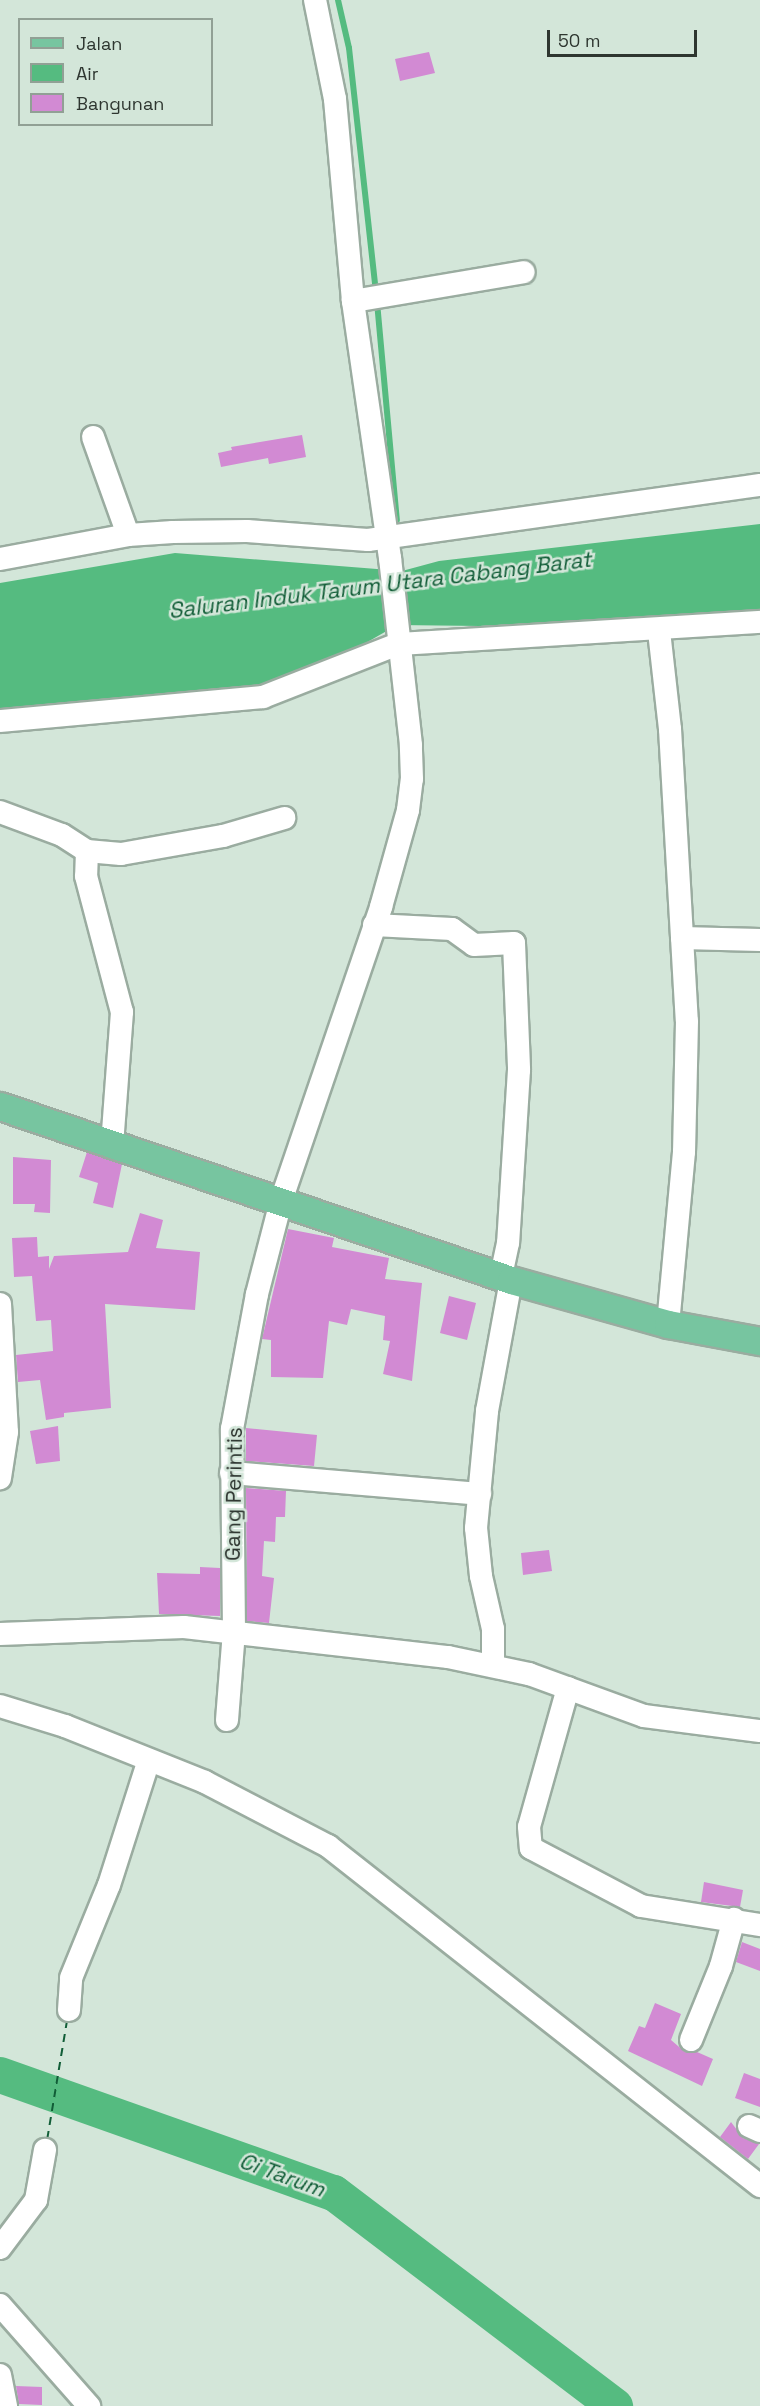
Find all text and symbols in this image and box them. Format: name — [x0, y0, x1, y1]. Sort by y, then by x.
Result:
legend — [18, 18, 213, 126]
scale bar — [550, 18, 700, 56]
text: 50 m — [558, 29, 600, 52]
text: Jalan — [76, 32, 122, 55]
text: Air — [76, 62, 99, 85]
text: Bangunan — [76, 92, 164, 115]
water label: Saluran Induk Tarum Utara Cabang Barat — [167, 546, 593, 624]
street label: Gang Perintis — [220, 1427, 248, 1561]
water label: Ci Tarum — [235, 2147, 329, 2203]

